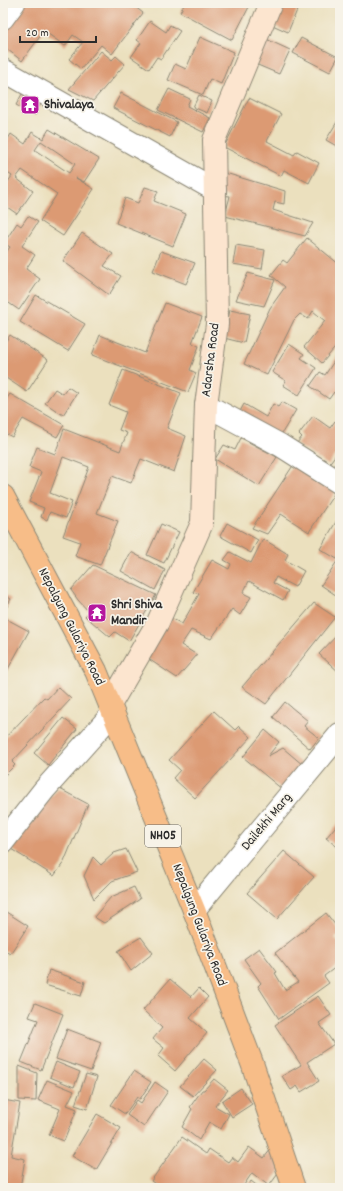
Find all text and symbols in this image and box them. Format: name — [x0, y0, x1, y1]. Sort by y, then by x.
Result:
scale bar — [20, 18, 96, 44]
text: 20 m — [26, 25, 49, 42]
temple icon: Shivalaya — [19, 94, 41, 116]
place label: Shivalaya — [44, 95, 95, 115]
street label: Adarsha Road — [197, 322, 225, 398]
street label: Nepalgung Gulariya Road — [33, 565, 109, 689]
place label: Shri Shiva Mandir — [111, 595, 164, 631]
temple icon: Shri Shiva Mandir — [86, 602, 108, 624]
street label: Dailekhi Marg — [237, 789, 297, 855]
road number: NH05 — [145, 825, 181, 847]
street label: Nepalgung Gulariya Road — [166, 861, 232, 989]

